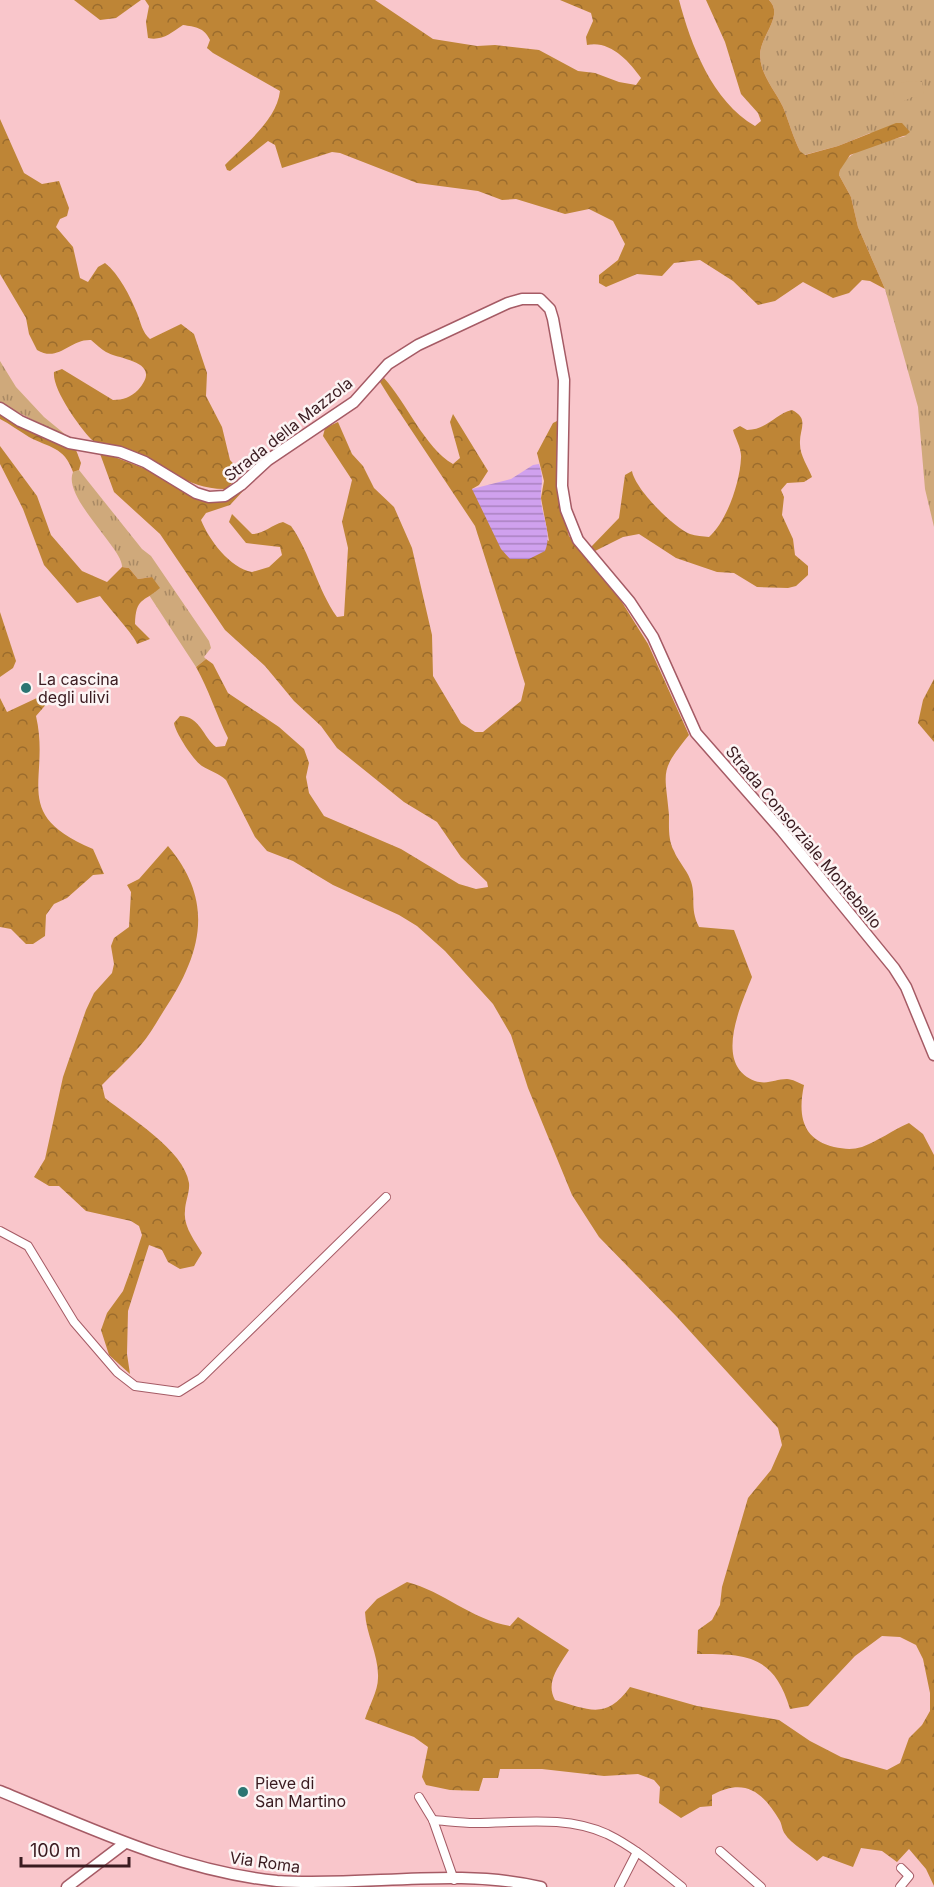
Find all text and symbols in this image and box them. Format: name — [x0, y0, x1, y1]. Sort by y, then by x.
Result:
street label: Strada della Mazzola — [220, 373, 356, 485]
place label: La cascina degli ulivi — [38, 669, 119, 707]
marker: La cascina degli ulivi — [19, 681, 33, 695]
street label: Strada Consorziale Montebello — [722, 742, 886, 932]
place label: Pieve di San Martino — [255, 1773, 346, 1811]
marker: Pieve di San Martino — [236, 1785, 250, 1799]
scale bar — [21, 1830, 129, 1868]
text: 100 m — [30, 1840, 81, 1861]
street label: Via Roma — [228, 1847, 302, 1877]

